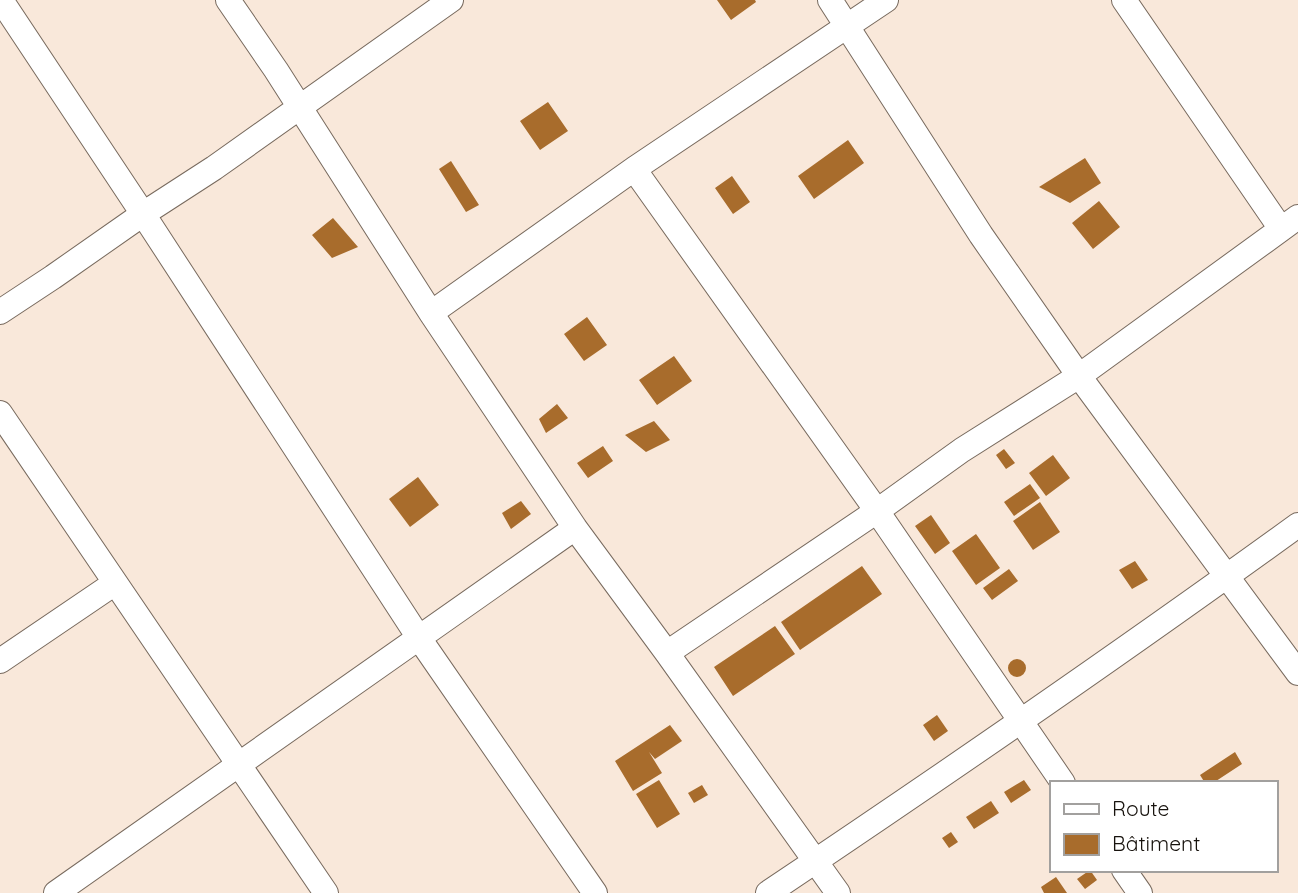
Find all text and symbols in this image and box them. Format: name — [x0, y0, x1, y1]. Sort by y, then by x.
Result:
legend — [1050, 781, 1277, 872]
text: Route — [1112, 795, 1169, 821]
text: Bâtiment — [1112, 830, 1200, 856]

